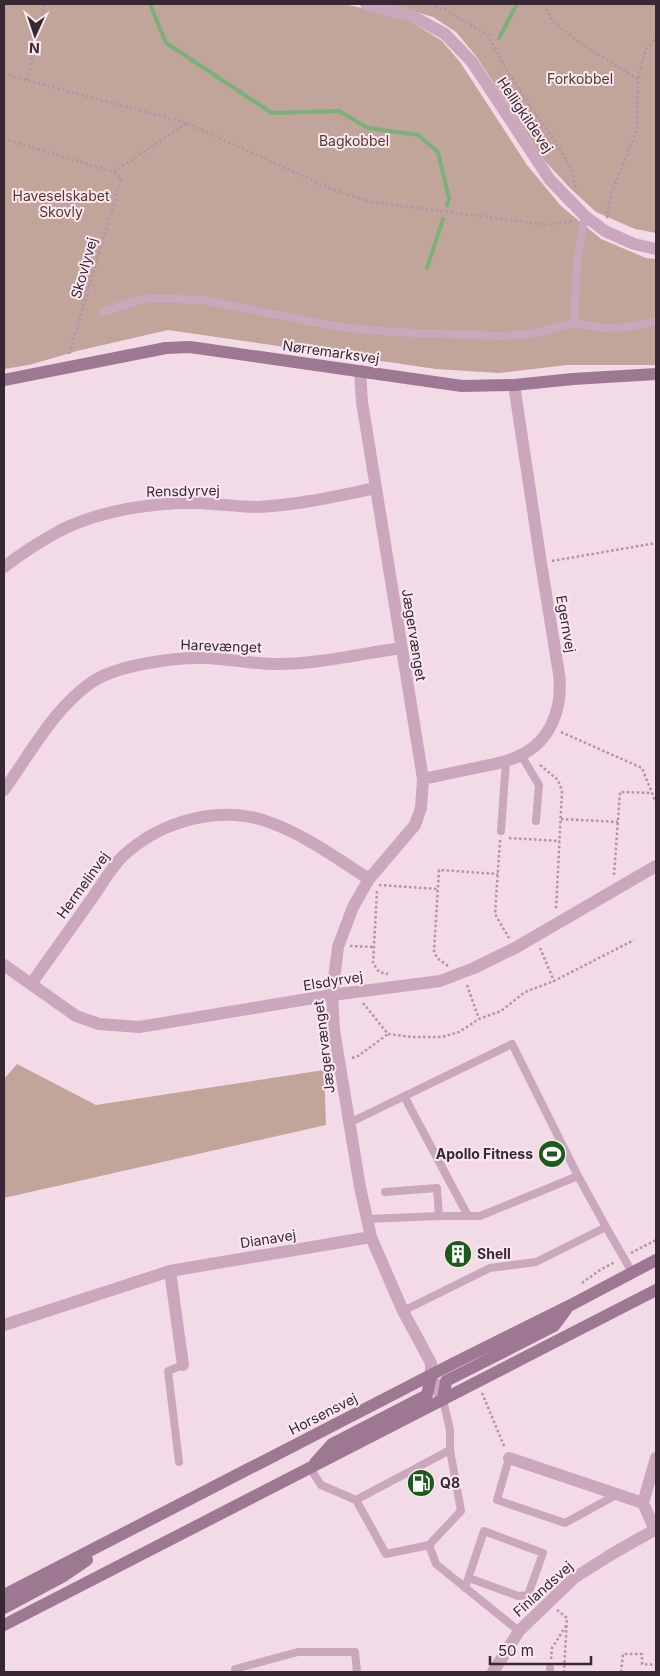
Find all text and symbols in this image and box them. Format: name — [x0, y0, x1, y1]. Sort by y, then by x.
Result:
north arrow — [10, 10, 60, 60]
text: N — [29, 40, 40, 57]
park label: Forkobbel — [547, 70, 613, 87]
street label: Helligkildevej — [494, 74, 557, 156]
park label: Bagkobbel — [319, 132, 389, 149]
park label: Haveselskabet Skovly — [12, 187, 110, 220]
street label: Skovlyvej — [67, 235, 100, 300]
street label: Nørremarksvej — [282, 336, 381, 367]
street label: Rensdyrvej — [146, 481, 220, 500]
street label: Jægervænget — [399, 588, 430, 683]
street label: Egernvej — [553, 594, 580, 654]
street label: Harevænget — [180, 636, 262, 655]
street label: Hermelinvej — [53, 848, 113, 921]
street label: Elsdyrvej — [302, 967, 364, 994]
street label: Jægervænget — [309, 999, 338, 1094]
sports icon: Apollo Fitness — [537, 1139, 567, 1169]
place label: Apollo Fitness — [436, 1145, 533, 1162]
street label: Dianavej — [239, 1226, 297, 1251]
building icon: Shell — [443, 1239, 473, 1269]
place label: Shell — [477, 1245, 511, 1262]
street label: Horsensvej — [286, 1389, 360, 1438]
fuel station icon: Q8 — [406, 1468, 436, 1498]
place label: Q8 — [440, 1474, 460, 1491]
street label: Finlandsvej — [509, 1557, 576, 1620]
scale bar — [490, 1634, 591, 1666]
text: 50 m — [498, 1641, 534, 1660]

